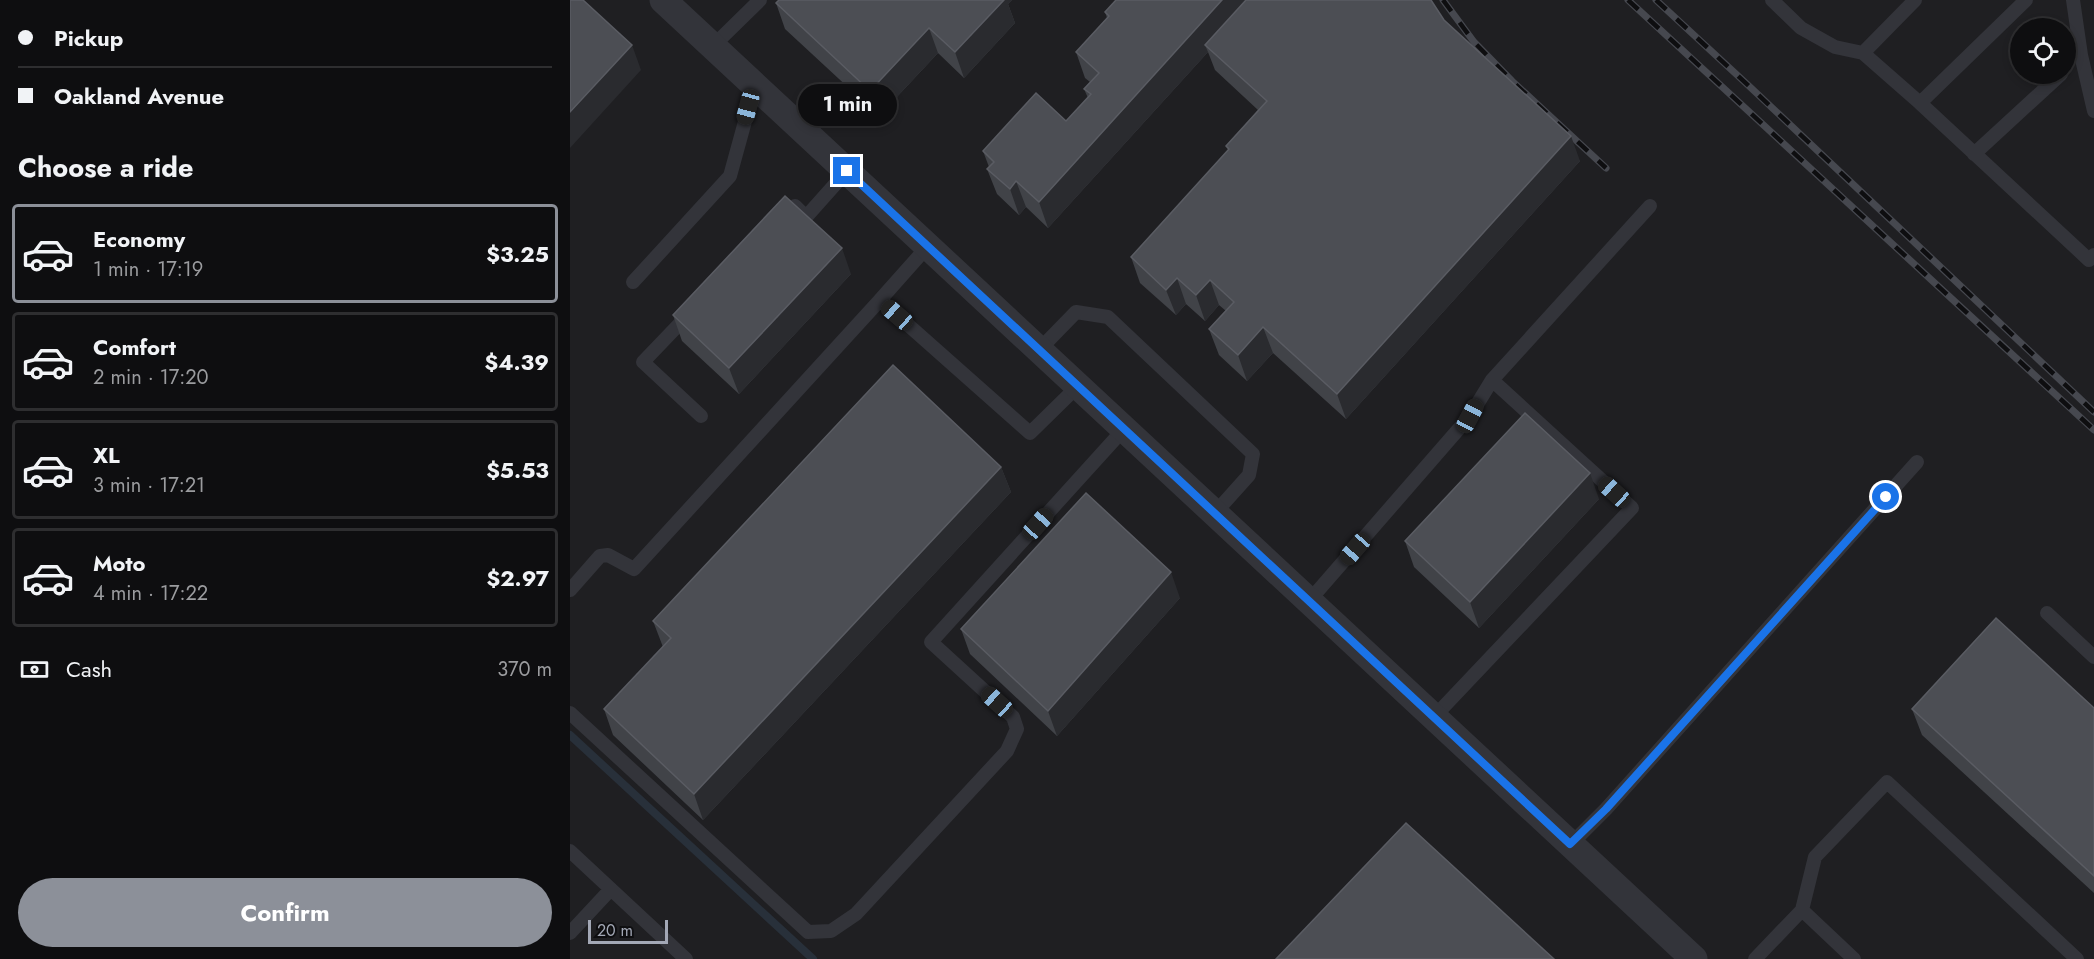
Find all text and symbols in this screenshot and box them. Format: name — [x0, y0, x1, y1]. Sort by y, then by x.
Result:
map controls — [2010, 18, 2076, 84]
button: locate — [2010, 18, 2076, 84]
text: Pickup — [54, 22, 123, 54]
text: Oakland Avenue — [54, 80, 224, 112]
callout: 1 min — [798, 84, 896, 126]
car — [735, 87, 761, 127]
text: 1 min — [823, 90, 872, 119]
text: Choose a ride — [18, 148, 193, 187]
route end — [833, 157, 860, 184]
text: Economy — [93, 223, 185, 255]
icon: car — [21, 227, 75, 281]
text: $3.25 — [486, 238, 549, 270]
text: 1 min · 17:19 — [93, 255, 203, 284]
car — [878, 296, 916, 334]
text: Comfort — [93, 331, 176, 363]
icon: car — [21, 335, 75, 389]
text: $4.39 — [484, 346, 549, 378]
text: 2 min · 17:20 — [93, 363, 209, 392]
car — [1454, 396, 1486, 436]
text: XL — [93, 439, 120, 471]
icon: car — [21, 443, 75, 497]
text: $5.53 — [486, 454, 549, 486]
text: 3 min · 17:21 — [93, 471, 205, 500]
car — [1595, 473, 1633, 511]
route start — [1872, 483, 1899, 510]
car — [1019, 505, 1057, 543]
car — [1336, 530, 1374, 568]
text: Moto — [93, 547, 146, 579]
icon: car — [21, 551, 75, 605]
text: $2.97 — [486, 562, 549, 594]
text: 4 min · 17:22 — [93, 579, 208, 608]
icon: cash — [18, 653, 51, 686]
text: Cash — [66, 653, 112, 685]
text: 370 m — [497, 655, 552, 684]
car — [978, 683, 1016, 721]
button: Confirm — [18, 878, 552, 947]
scale bar — [588, 917, 668, 944]
text: 20 m — [597, 919, 633, 942]

